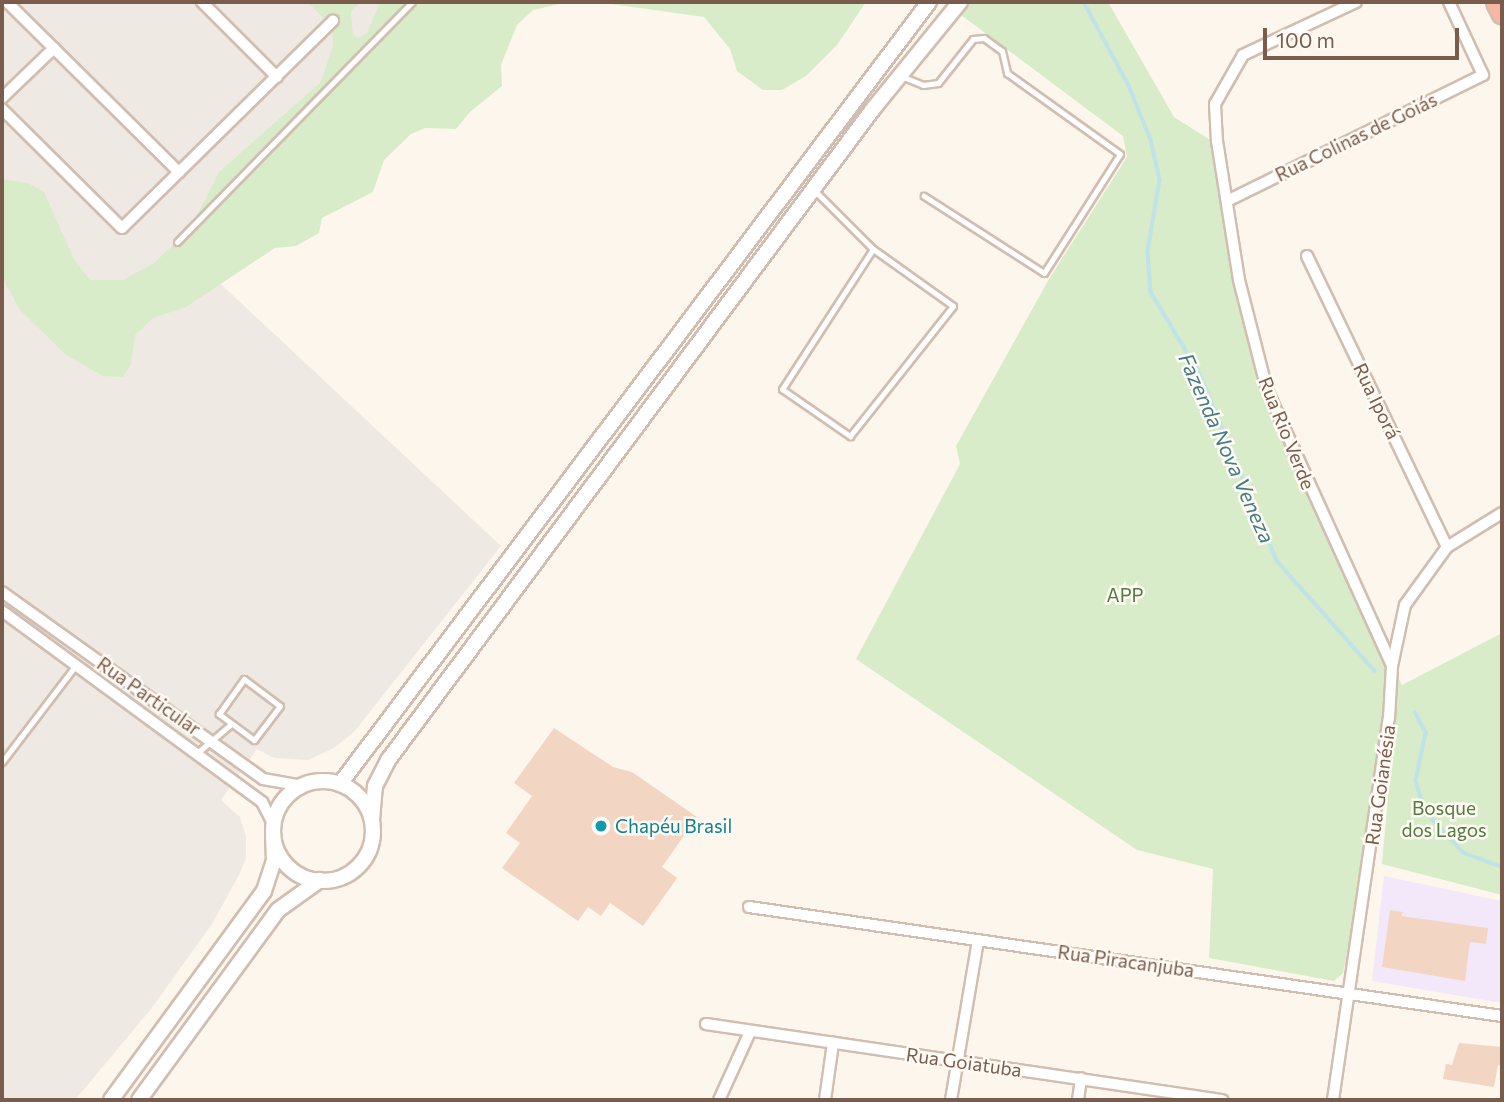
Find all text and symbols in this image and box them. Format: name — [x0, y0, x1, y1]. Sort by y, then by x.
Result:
scale bar — [1266, 14, 1462, 58]
text: 100 m — [1276, 27, 1335, 52]
street label: Rua Colinas de Goiás — [1271, 88, 1441, 186]
water label: Fazenda Nova Veneza — [1174, 349, 1280, 547]
street label: Rua Iporá — [1349, 359, 1405, 443]
street label: Rua Rio Verde — [1254, 373, 1320, 493]
park label: APP — [1107, 584, 1143, 606]
street label: Rua Particular — [93, 652, 205, 740]
street label: Rua Goianésia — [1360, 723, 1400, 847]
park label: Bosque dos Lagos — [1401, 797, 1487, 841]
place label: Chapéu Brasil — [615, 815, 732, 837]
marker: Chapéu Brasil — [593, 818, 609, 834]
street label: Rua Piracanjuba — [1056, 940, 1196, 982]
street label: Rua Goiatuba — [905, 1043, 1023, 1081]

